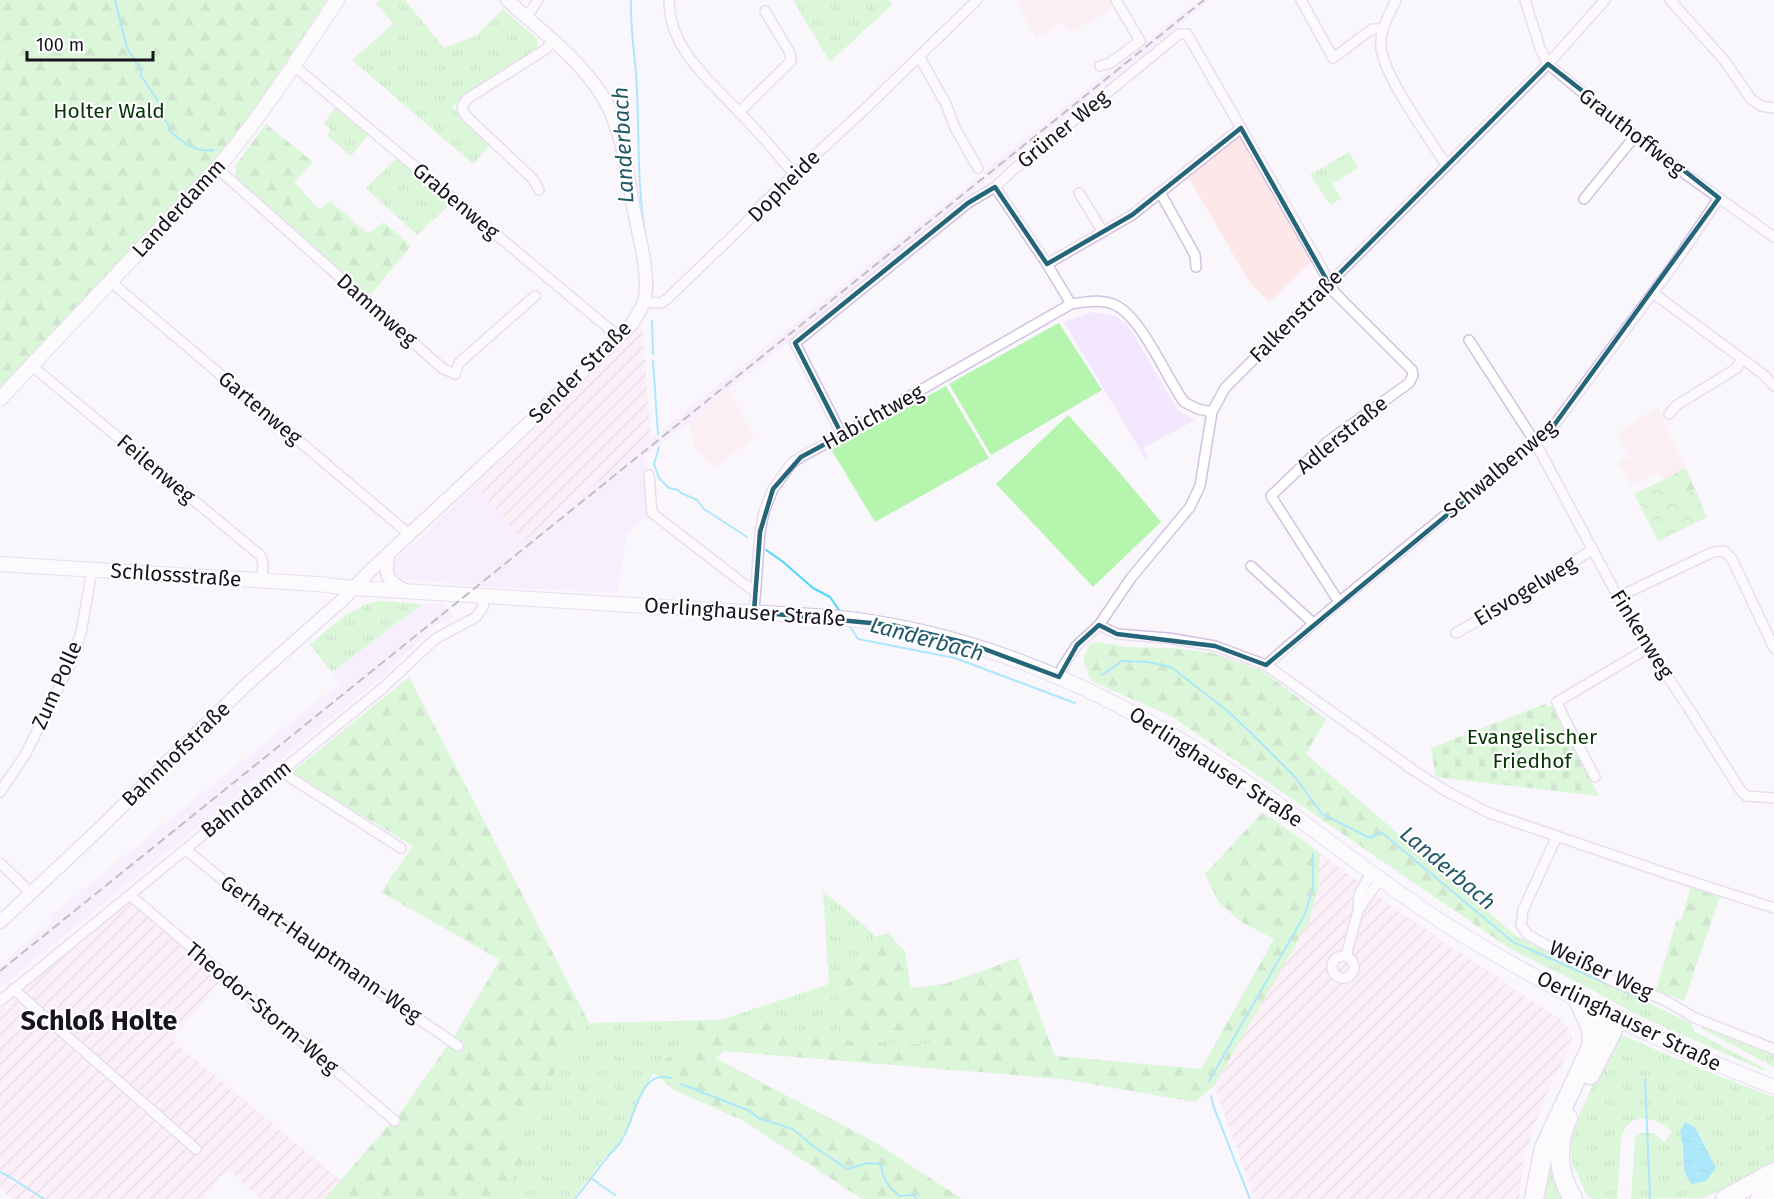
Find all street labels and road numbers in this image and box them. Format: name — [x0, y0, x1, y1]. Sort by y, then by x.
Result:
street label: Grauthoffweg — [1574, 82, 1690, 182]
street label: Grüner Weg — [1012, 84, 1114, 174]
street label: Dopheide — [742, 144, 826, 228]
street label: Landerdamm — [127, 153, 231, 263]
street label: Grabenweg — [407, 157, 505, 245]
street label: Falkenstraße — [1244, 264, 1348, 368]
street label: Dammweg — [331, 268, 423, 352]
street label: Sender Straße — [523, 315, 637, 429]
street label: Gartenweg — [213, 366, 307, 451]
street label: Habichtweg — [818, 379, 928, 455]
street label: Adlerstraße — [1291, 390, 1393, 480]
street label: Schwalbenweg — [1438, 414, 1562, 524]
street label: Feilenweg — [112, 429, 200, 509]
street label: Eisvogelweg — [1469, 550, 1581, 632]
street label: Schlossstraße — [110, 557, 242, 593]
street label: Finkenweg — [1605, 585, 1679, 683]
street label: Oerlinghauser Straße — [643, 592, 847, 632]
street label: Zum Polle — [26, 637, 88, 733]
street label: Bahnhofstraße — [116, 696, 236, 812]
street label: Oerlinghauser Straße — [1124, 701, 1308, 833]
street label: Bahndamm — [196, 755, 296, 843]
street label: Gerhart-Hauptmann-Weg — [215, 870, 427, 1028]
street label: Weißer Weg — [1545, 935, 1657, 1005]
street label: Theodor-Storm-Weg — [180, 936, 344, 1080]
street label: Oerlinghauser Straße — [1533, 965, 1725, 1077]

